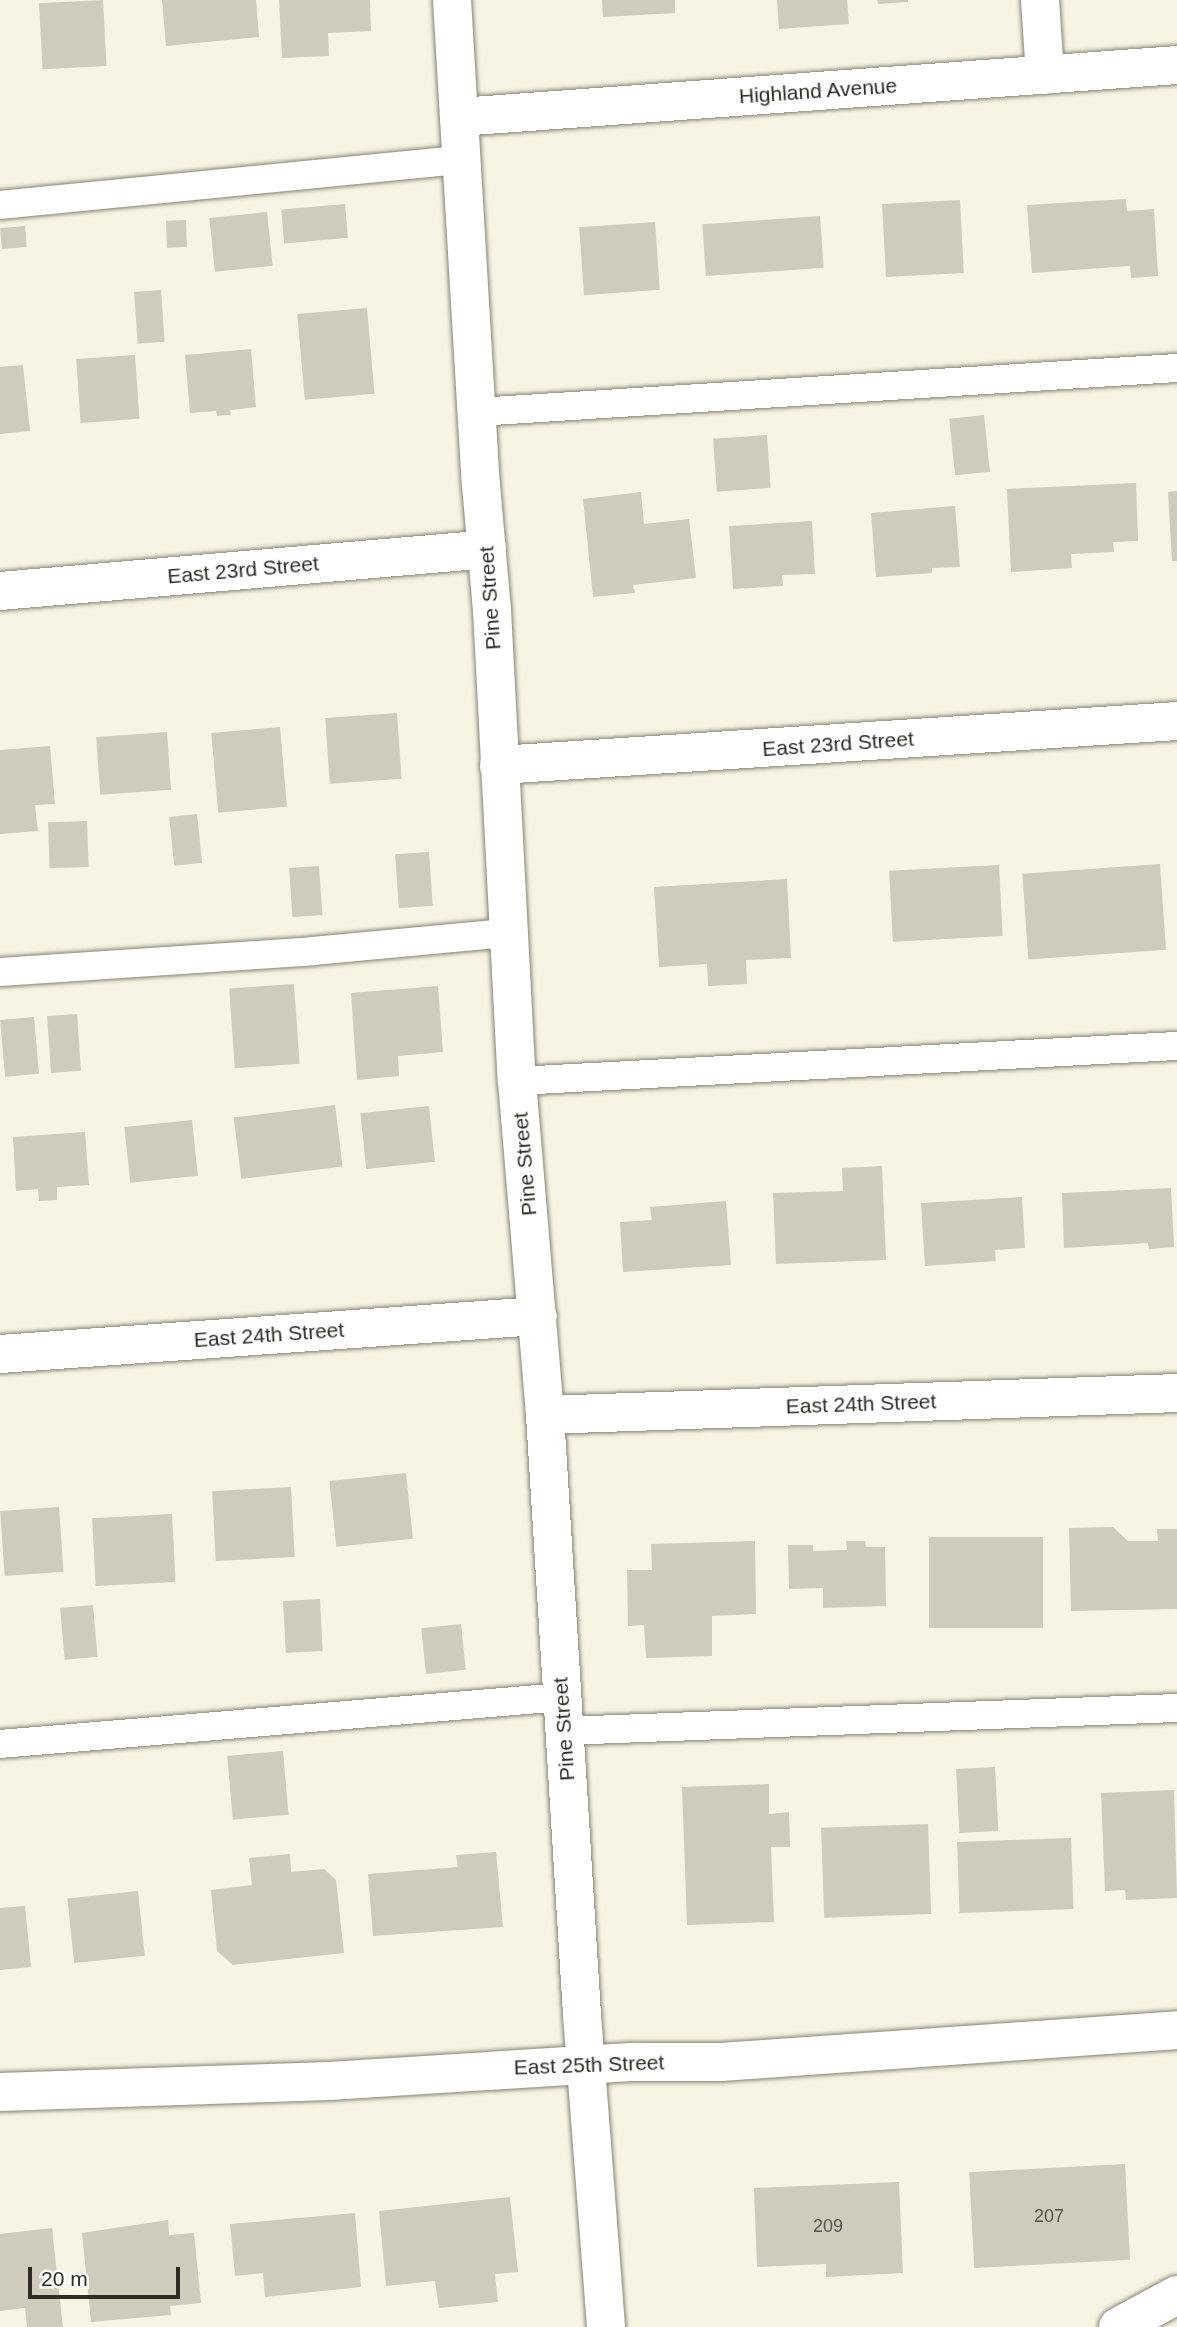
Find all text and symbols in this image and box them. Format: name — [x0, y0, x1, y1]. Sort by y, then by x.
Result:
street label: Highland Avenue — [738, 73, 898, 109]
street label: Pine Street — [474, 545, 506, 651]
street label: East 23rd Street — [166, 551, 320, 589]
street label: East 23rd Street — [761, 726, 915, 762]
street label: Pine Street — [508, 1111, 542, 1217]
street label: East 24th Street — [193, 1317, 345, 1353]
street label: East 24th Street — [785, 1389, 937, 1419]
street label: Pine Street — [548, 1676, 580, 1782]
street label: East 25th Street — [513, 2050, 665, 2080]
house number: 207 — [1034, 2205, 1064, 2227]
house number: 209 — [813, 2215, 843, 2237]
scale bar — [32, 2254, 184, 2298]
text: 20 m — [41, 2267, 88, 2290]

